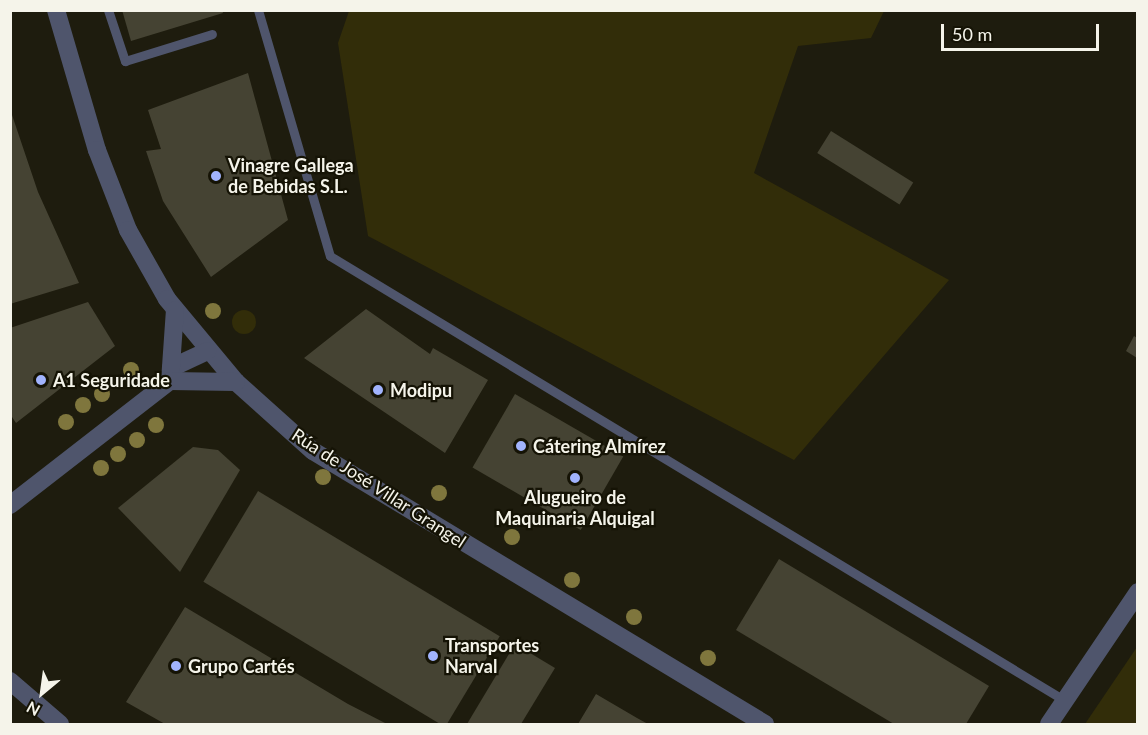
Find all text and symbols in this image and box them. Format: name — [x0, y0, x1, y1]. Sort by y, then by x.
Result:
scale bar — [944, 12, 1102, 50]
text: 50 m — [952, 23, 992, 45]
place label: Vinagre Gallega de Bebidas S.L. — [228, 155, 354, 198]
marker: Vinagre Gallega de Bebidas S.L. — [209, 169, 223, 183]
place label: A1 Seguridade — [53, 369, 170, 391]
marker: A1 Seguridade — [34, 373, 48, 387]
place label: Modipu — [390, 379, 452, 401]
marker: Modipu — [371, 383, 385, 397]
street label: Rúa de José Villar Grangel — [287, 423, 471, 553]
place label: Cátering Almírez — [533, 435, 666, 457]
marker: Cátering Almírez — [514, 439, 528, 453]
marker: Alugueiro de Maquinaria Alquigal — [568, 471, 582, 485]
place label: Alugueiro de Maquinaria Alquigal — [495, 487, 655, 530]
place label: Transportes Narval — [445, 635, 539, 678]
marker: Transportes Narval — [426, 649, 440, 663]
place label: Grupo Cartés — [188, 655, 295, 677]
marker: Grupo Cartés — [169, 659, 183, 673]
north arrow — [12, 663, 72, 723]
text: N — [23, 698, 43, 720]

